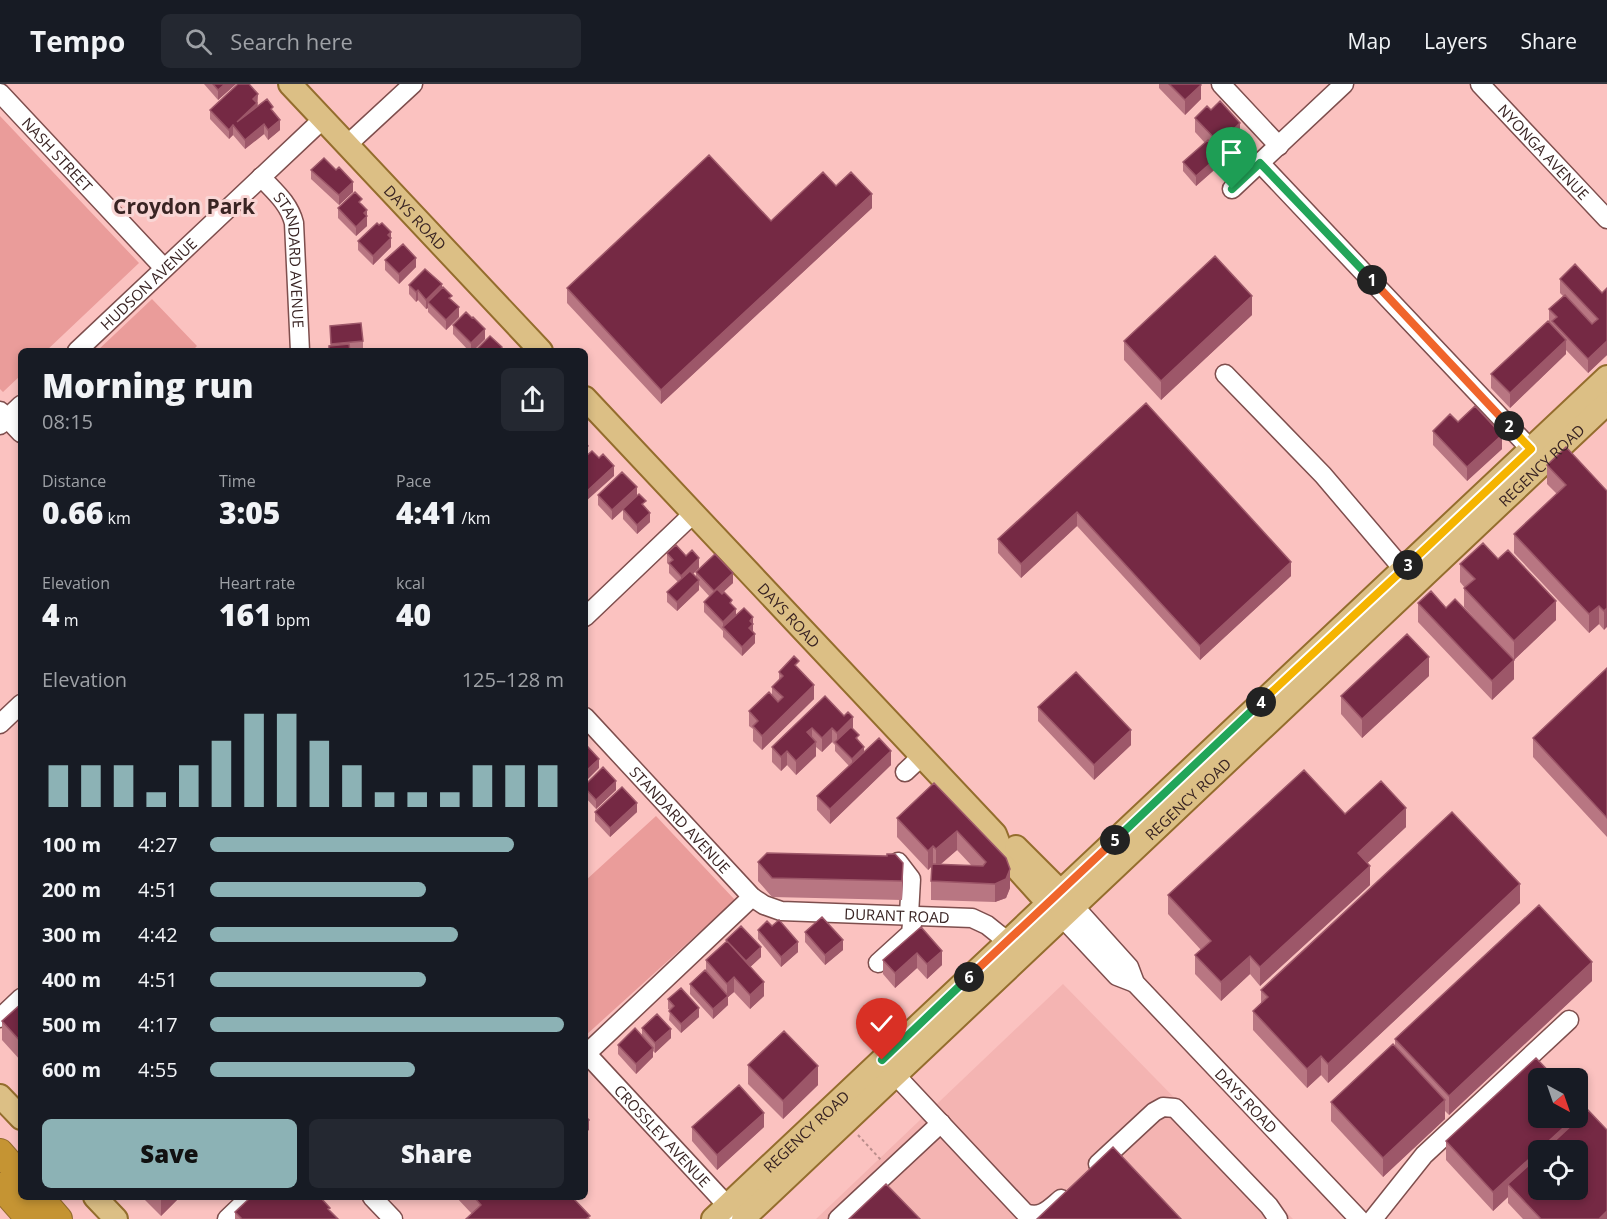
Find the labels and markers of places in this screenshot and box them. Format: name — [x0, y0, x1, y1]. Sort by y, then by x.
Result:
pin — [1206, 127, 1257, 189]
pin: 1 — [1357, 265, 1387, 295]
pin: 2 — [1494, 411, 1524, 441]
pin: 3 — [1393, 550, 1423, 580]
pin: 4 — [1246, 687, 1276, 717]
pin: 5 — [1100, 825, 1130, 855]
pin: 6 — [954, 962, 984, 992]
pin — [856, 998, 907, 1060]

